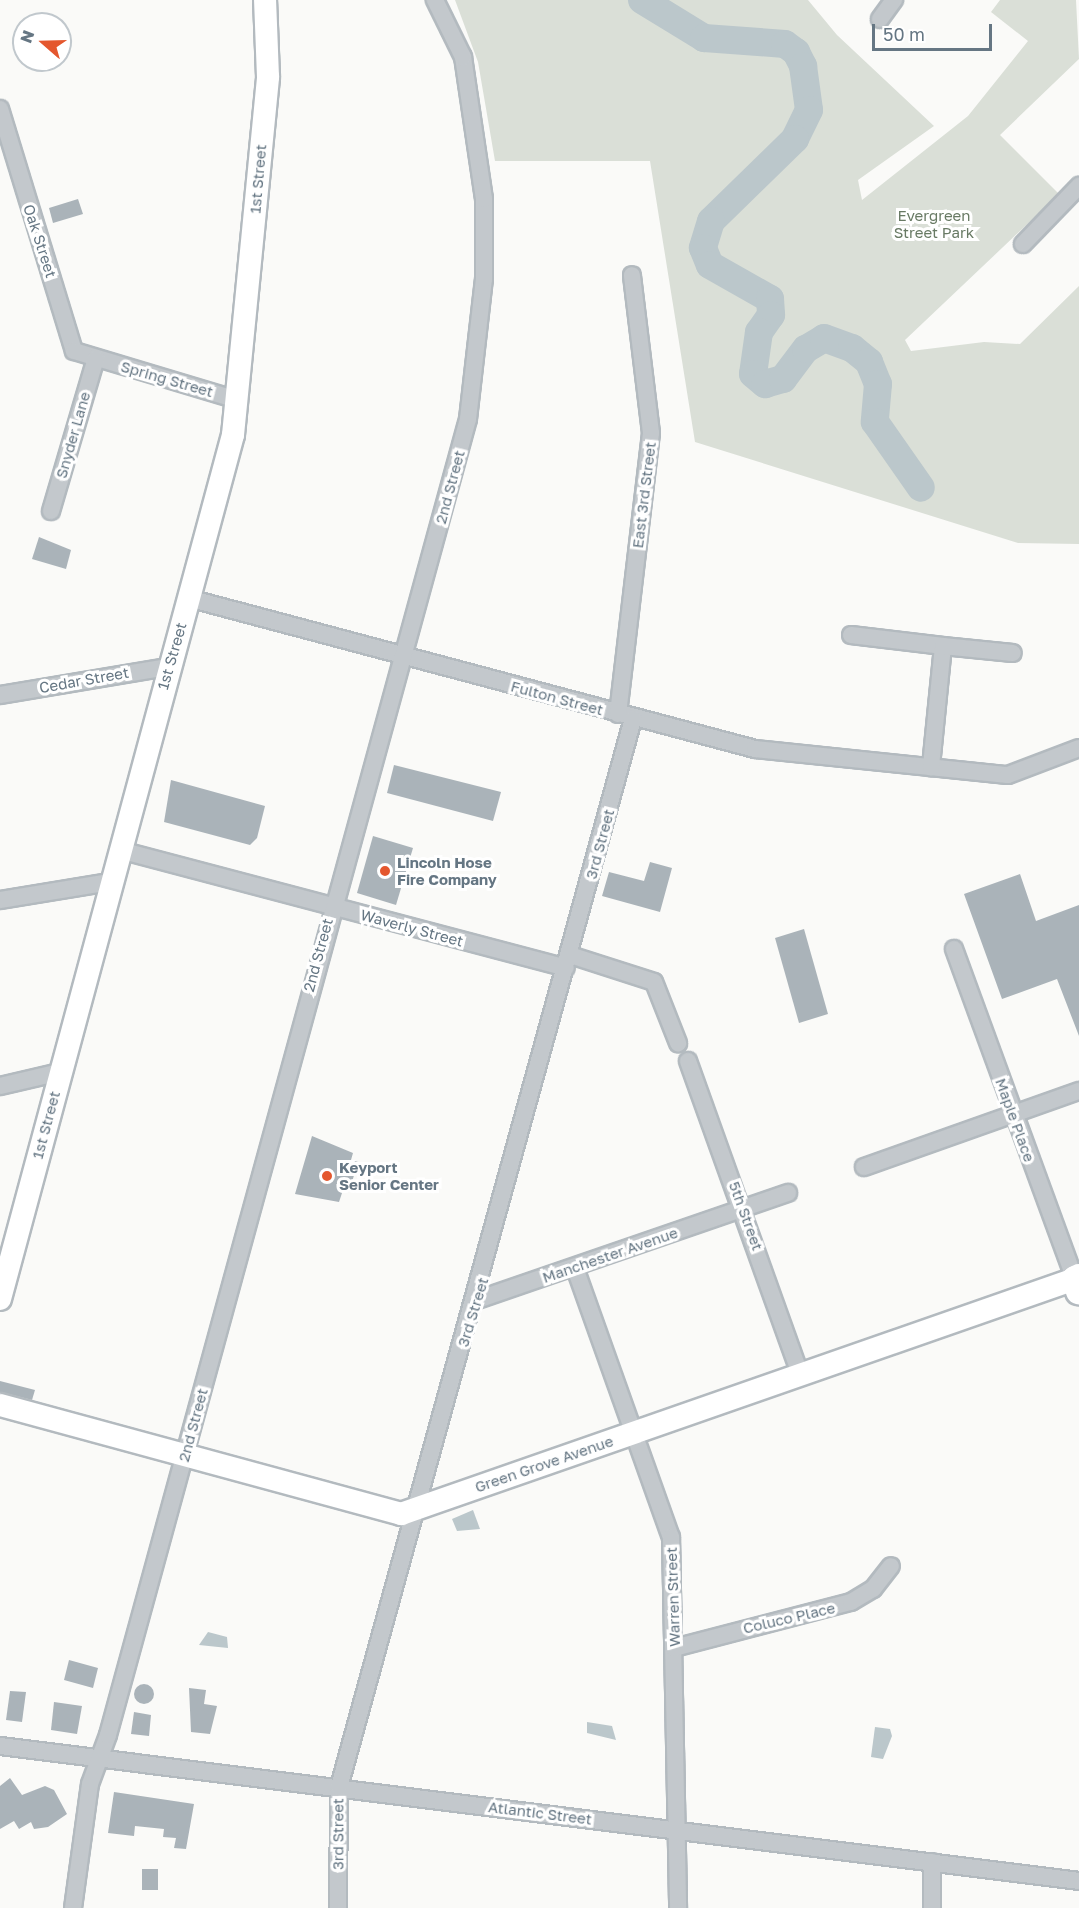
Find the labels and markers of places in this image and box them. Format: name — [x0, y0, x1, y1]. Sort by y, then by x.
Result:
place label: Lincoln Hose Fire Company — [397, 853, 497, 888]
marker: Lincoln Hose Fire Company — [378, 864, 392, 878]
place label: Keyport Senior Center — [339, 1158, 439, 1193]
marker: Keyport Senior Center — [320, 1169, 334, 1183]

